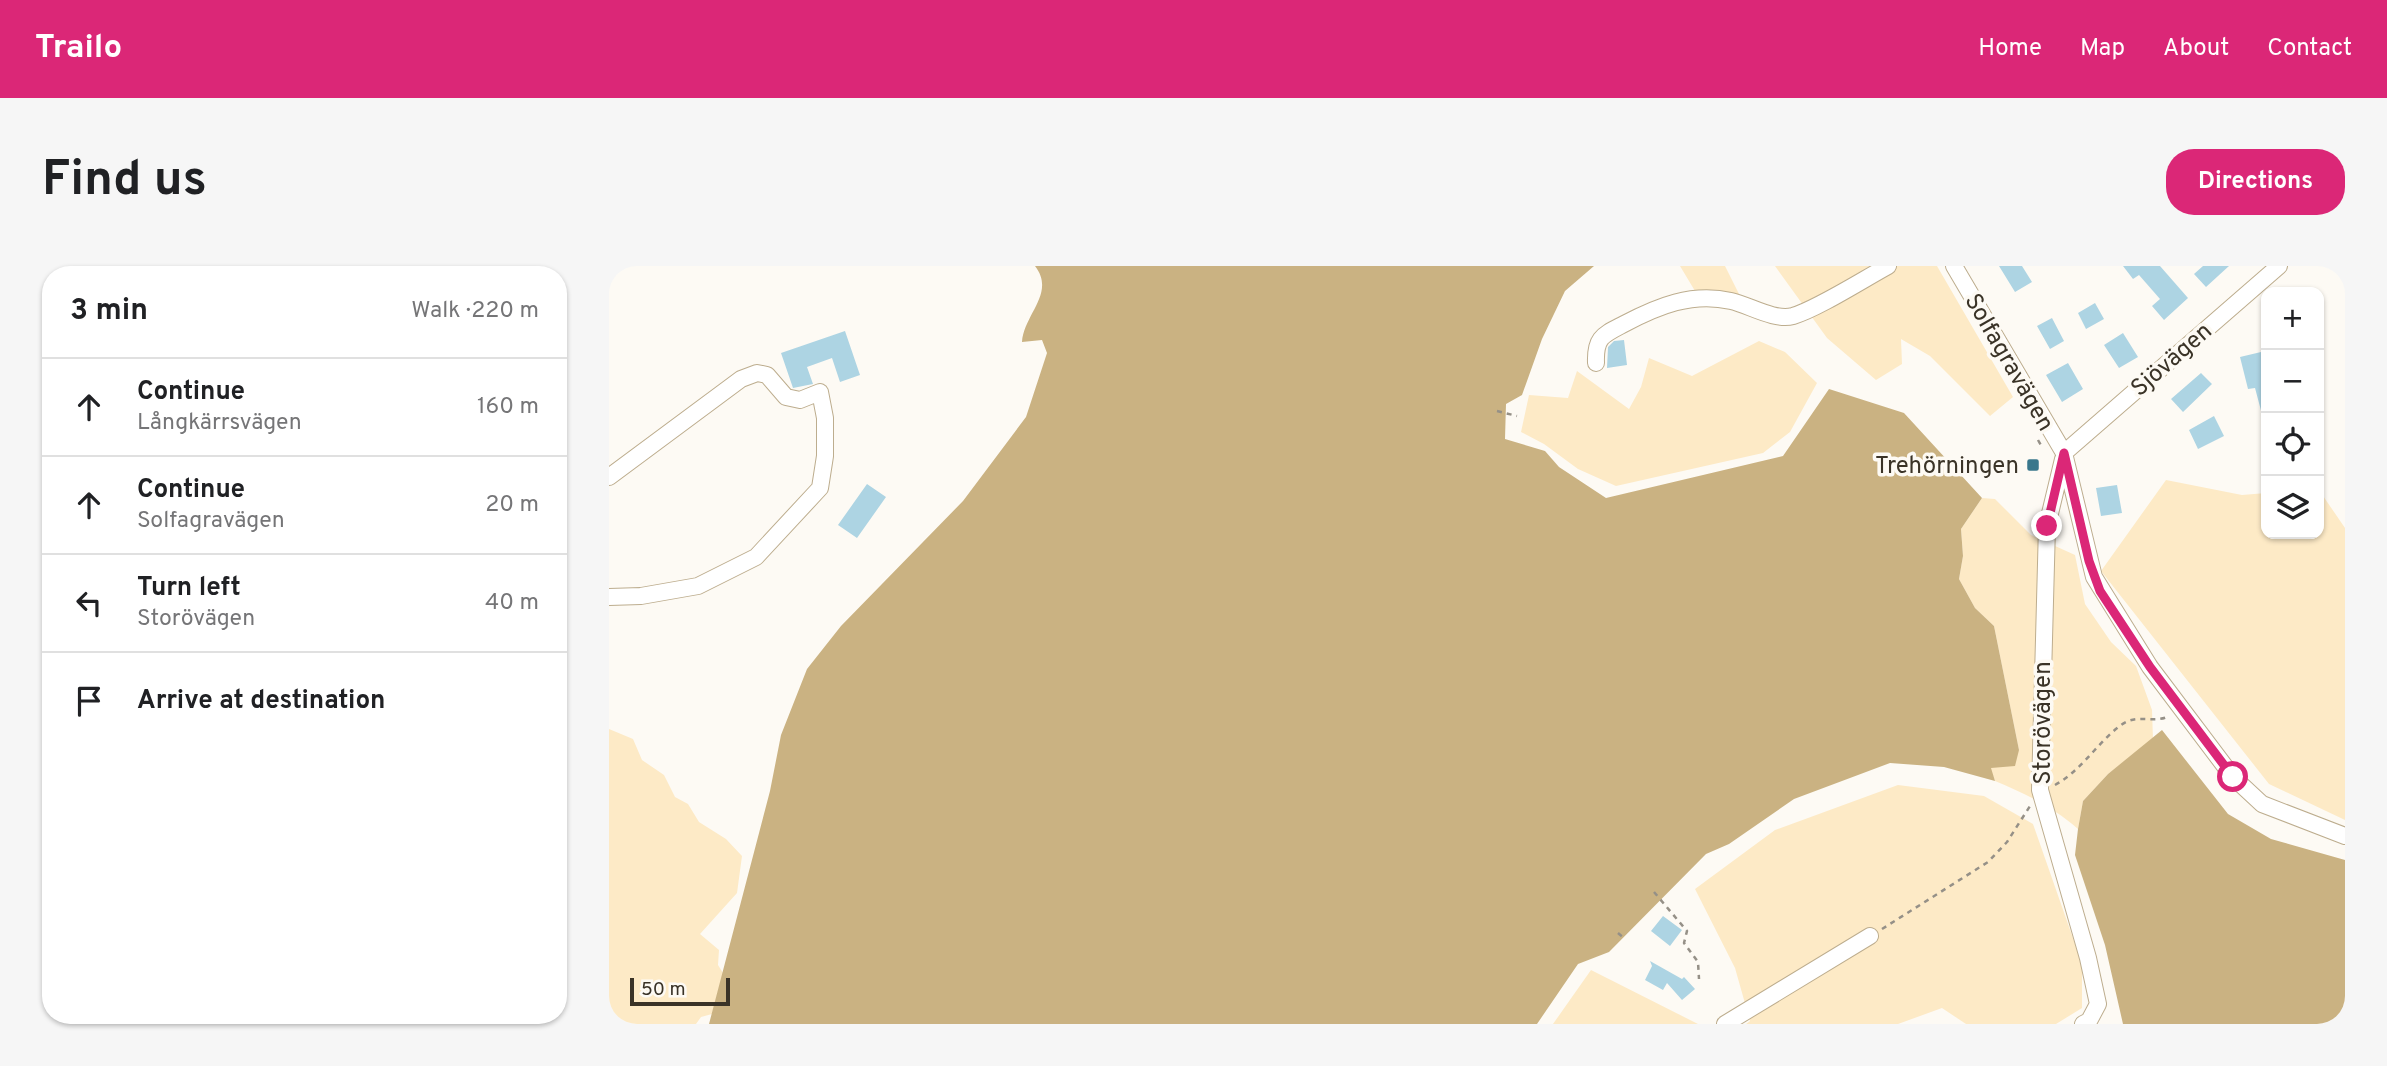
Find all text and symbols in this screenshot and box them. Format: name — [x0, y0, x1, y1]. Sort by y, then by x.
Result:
text: Trailo — [35, 28, 122, 70]
text: Home — [1978, 34, 2042, 64]
text: Map — [2080, 34, 2125, 64]
text: About — [2163, 34, 2229, 64]
text: Contact — [2267, 34, 2352, 64]
button: Directions — [2166, 149, 2345, 215]
text: Find us — [42, 151, 207, 213]
map controls — [2261, 287, 2324, 539]
button: + — [2261, 287, 2324, 350]
street label: Solfagravägen — [1957, 289, 2060, 437]
text: 3 min — [70, 293, 148, 330]
text: Walk · 220 m — [411, 297, 539, 326]
street label: Sjövägen — [2125, 317, 2219, 404]
button: − — [2261, 350, 2324, 413]
text: Continue — [137, 376, 245, 409]
icon: ahead — [70, 388, 108, 426]
text: 160 m — [477, 393, 539, 422]
text: Långkärrsvägen — [137, 409, 302, 438]
button: locate — [2261, 413, 2324, 476]
place label: Trehörningen — [1875, 452, 2019, 482]
marker: Trehörningen — [2025, 457, 2041, 473]
text: Continue — [137, 474, 245, 507]
button: layers — [2261, 476, 2324, 539]
icon: ahead — [70, 486, 108, 524]
text: 20 m — [485, 491, 539, 520]
text: Solfagravägen — [137, 507, 285, 536]
route end — [2031, 510, 2062, 541]
text: Turn left — [137, 572, 241, 605]
icon: left — [70, 584, 108, 622]
text: 40 m — [485, 589, 539, 618]
text: Storövägen — [137, 605, 255, 634]
street label: Storövägen — [2029, 661, 2059, 785]
icon: arrive — [70, 682, 108, 720]
text: Arrive at destination — [137, 685, 385, 718]
route start — [2217, 761, 2248, 792]
scale bar — [630, 975, 730, 1007]
text: 50 m — [641, 978, 686, 1002]

